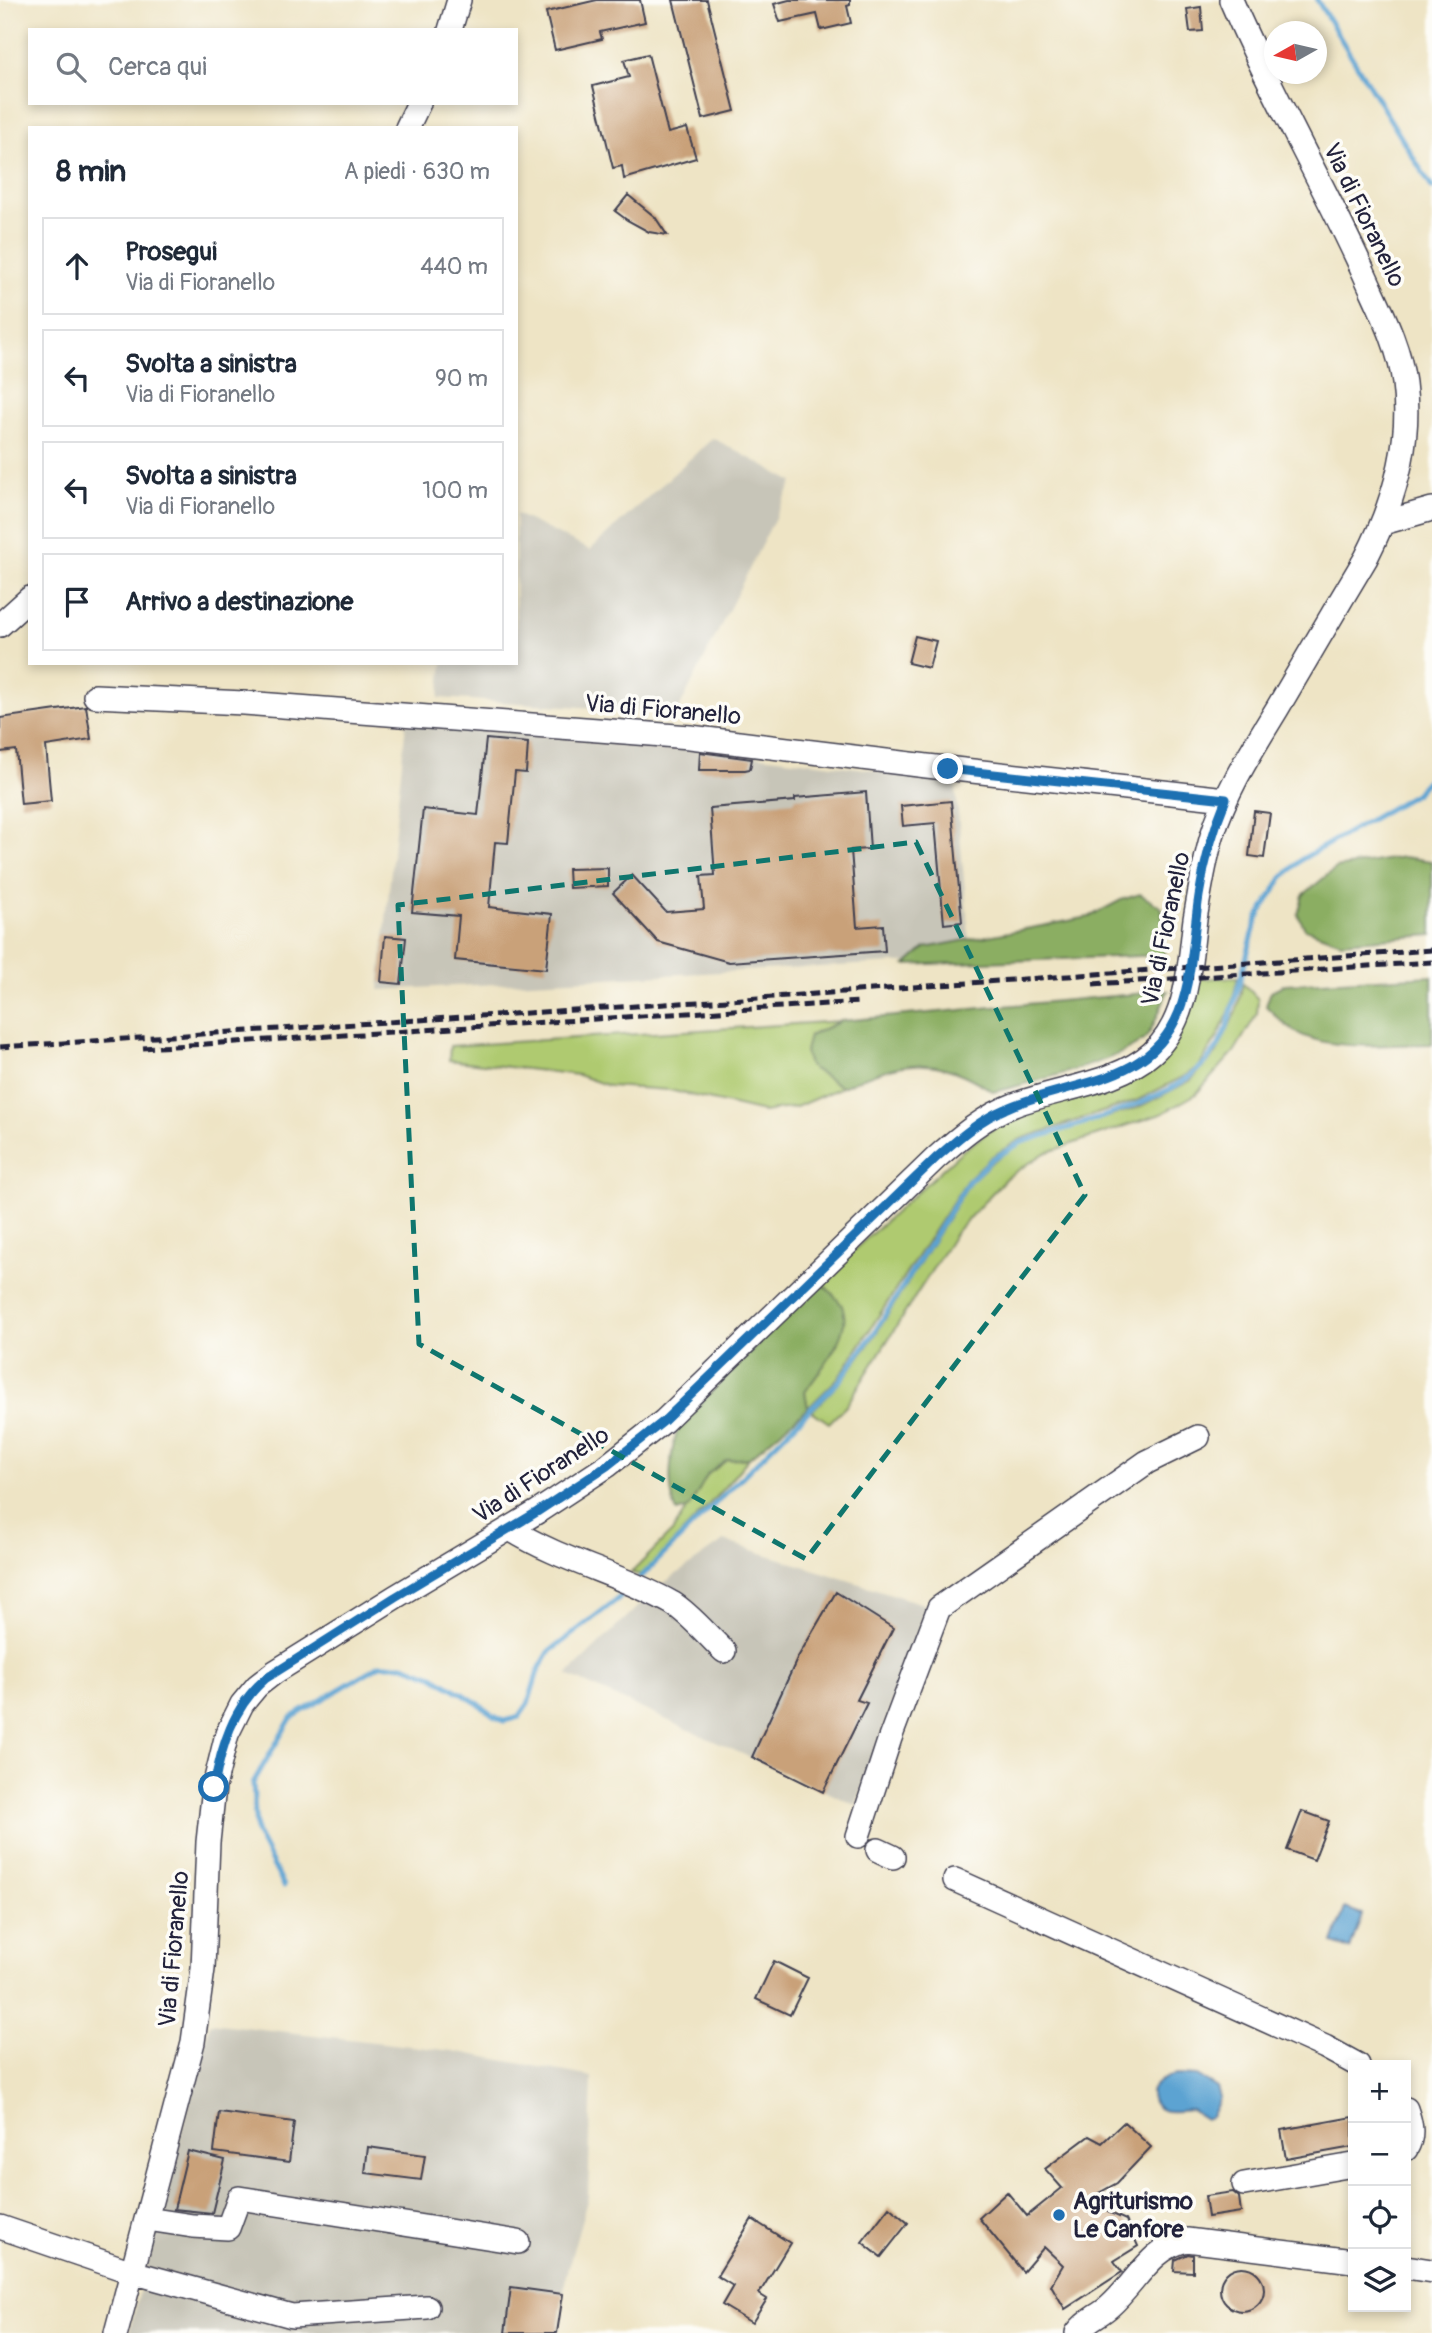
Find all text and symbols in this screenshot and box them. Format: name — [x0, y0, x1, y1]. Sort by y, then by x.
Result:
north arrow — [1264, 21, 1327, 84]
search box — [28, 28, 518, 105]
icon: search — [52, 48, 90, 86]
text: Cerca qui — [108, 51, 207, 83]
street label: Via di Fioranello — [1317, 138, 1411, 292]
text: 8 min — [56, 153, 126, 190]
text: A piedi · 630 m — [344, 157, 490, 186]
text: Prosegui — [125, 236, 217, 268]
icon: ahead — [58, 247, 96, 285]
text: 440 m — [420, 252, 488, 281]
text: Via di Fioranello — [125, 268, 275, 297]
text: Svolta a sinistra — [125, 348, 297, 380]
icon: left — [58, 359, 96, 397]
text: 90 m — [435, 364, 488, 393]
text: Via di Fioranello — [125, 380, 275, 409]
text: Svolta a sinistra — [125, 460, 297, 492]
icon: left — [58, 471, 96, 509]
text: 100 m — [422, 476, 488, 505]
text: Via di Fioranello — [125, 492, 275, 521]
icon: arrive — [58, 583, 96, 621]
text: Arrivo a destinazione — [125, 586, 353, 618]
street label: Via di Fioranello — [584, 689, 742, 731]
route end — [932, 753, 963, 784]
street label: Via di Fioranello — [1136, 849, 1196, 1009]
street label: Via di Fioranello — [467, 1420, 615, 1530]
route start — [198, 1771, 229, 1802]
street label: Via di Fioranello — [153, 1870, 195, 2028]
map controls — [1348, 2060, 1411, 2312]
button: + — [1348, 2060, 1411, 2123]
button: − — [1348, 2123, 1411, 2186]
button: locate — [1348, 2186, 1411, 2249]
place label: Agriturismo Le Canfore — [1073, 2187, 1193, 2244]
marker: Agriturismo Le Canfore — [1051, 2207, 1067, 2223]
button: layers — [1348, 2249, 1411, 2312]

